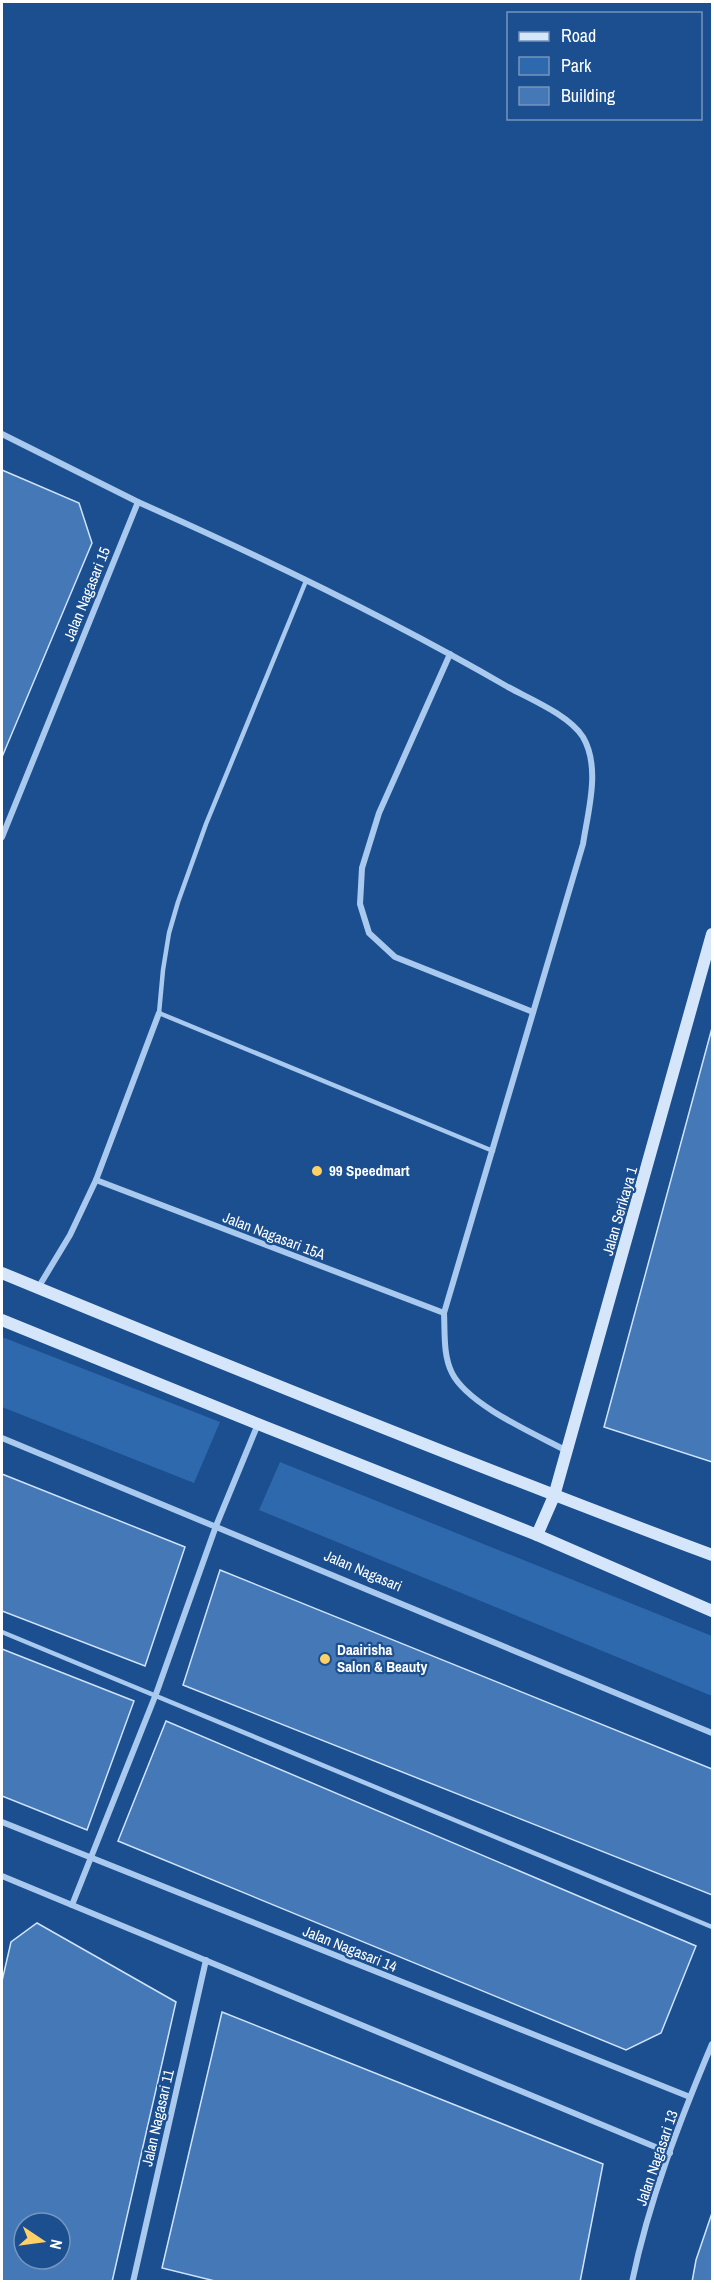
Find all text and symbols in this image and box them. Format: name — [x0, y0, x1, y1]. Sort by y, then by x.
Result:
legend — [507, 12, 702, 120]
text: Road — [561, 23, 596, 48]
text: Park — [561, 53, 592, 78]
text: Building — [561, 83, 616, 108]
street label: Jalan Nagasari 15 — [58, 543, 115, 644]
place label: 99 Speedmart — [329, 1160, 410, 1181]
marker: 99 Speedmart — [310, 1164, 324, 1178]
street label: Jalan Serikaya 1 — [597, 1164, 642, 1258]
street label: Jalan Nagasari 15A — [220, 1206, 329, 1265]
street label: Jalan Nagasari — [321, 1545, 405, 1596]
place label: Daairisha Salon & Beauty — [337, 1639, 427, 1677]
marker: Daairisha Salon & Beauty — [318, 1652, 332, 1666]
street label: Jalan Nagasari 14 — [300, 1920, 401, 1977]
street label: Jalan Nagasari 11 — [136, 2067, 179, 2168]
street label: Jalan Nagasari 13 — [630, 2107, 683, 2208]
north arrow — [12, 2211, 72, 2271]
text: N — [45, 2237, 68, 2251]

